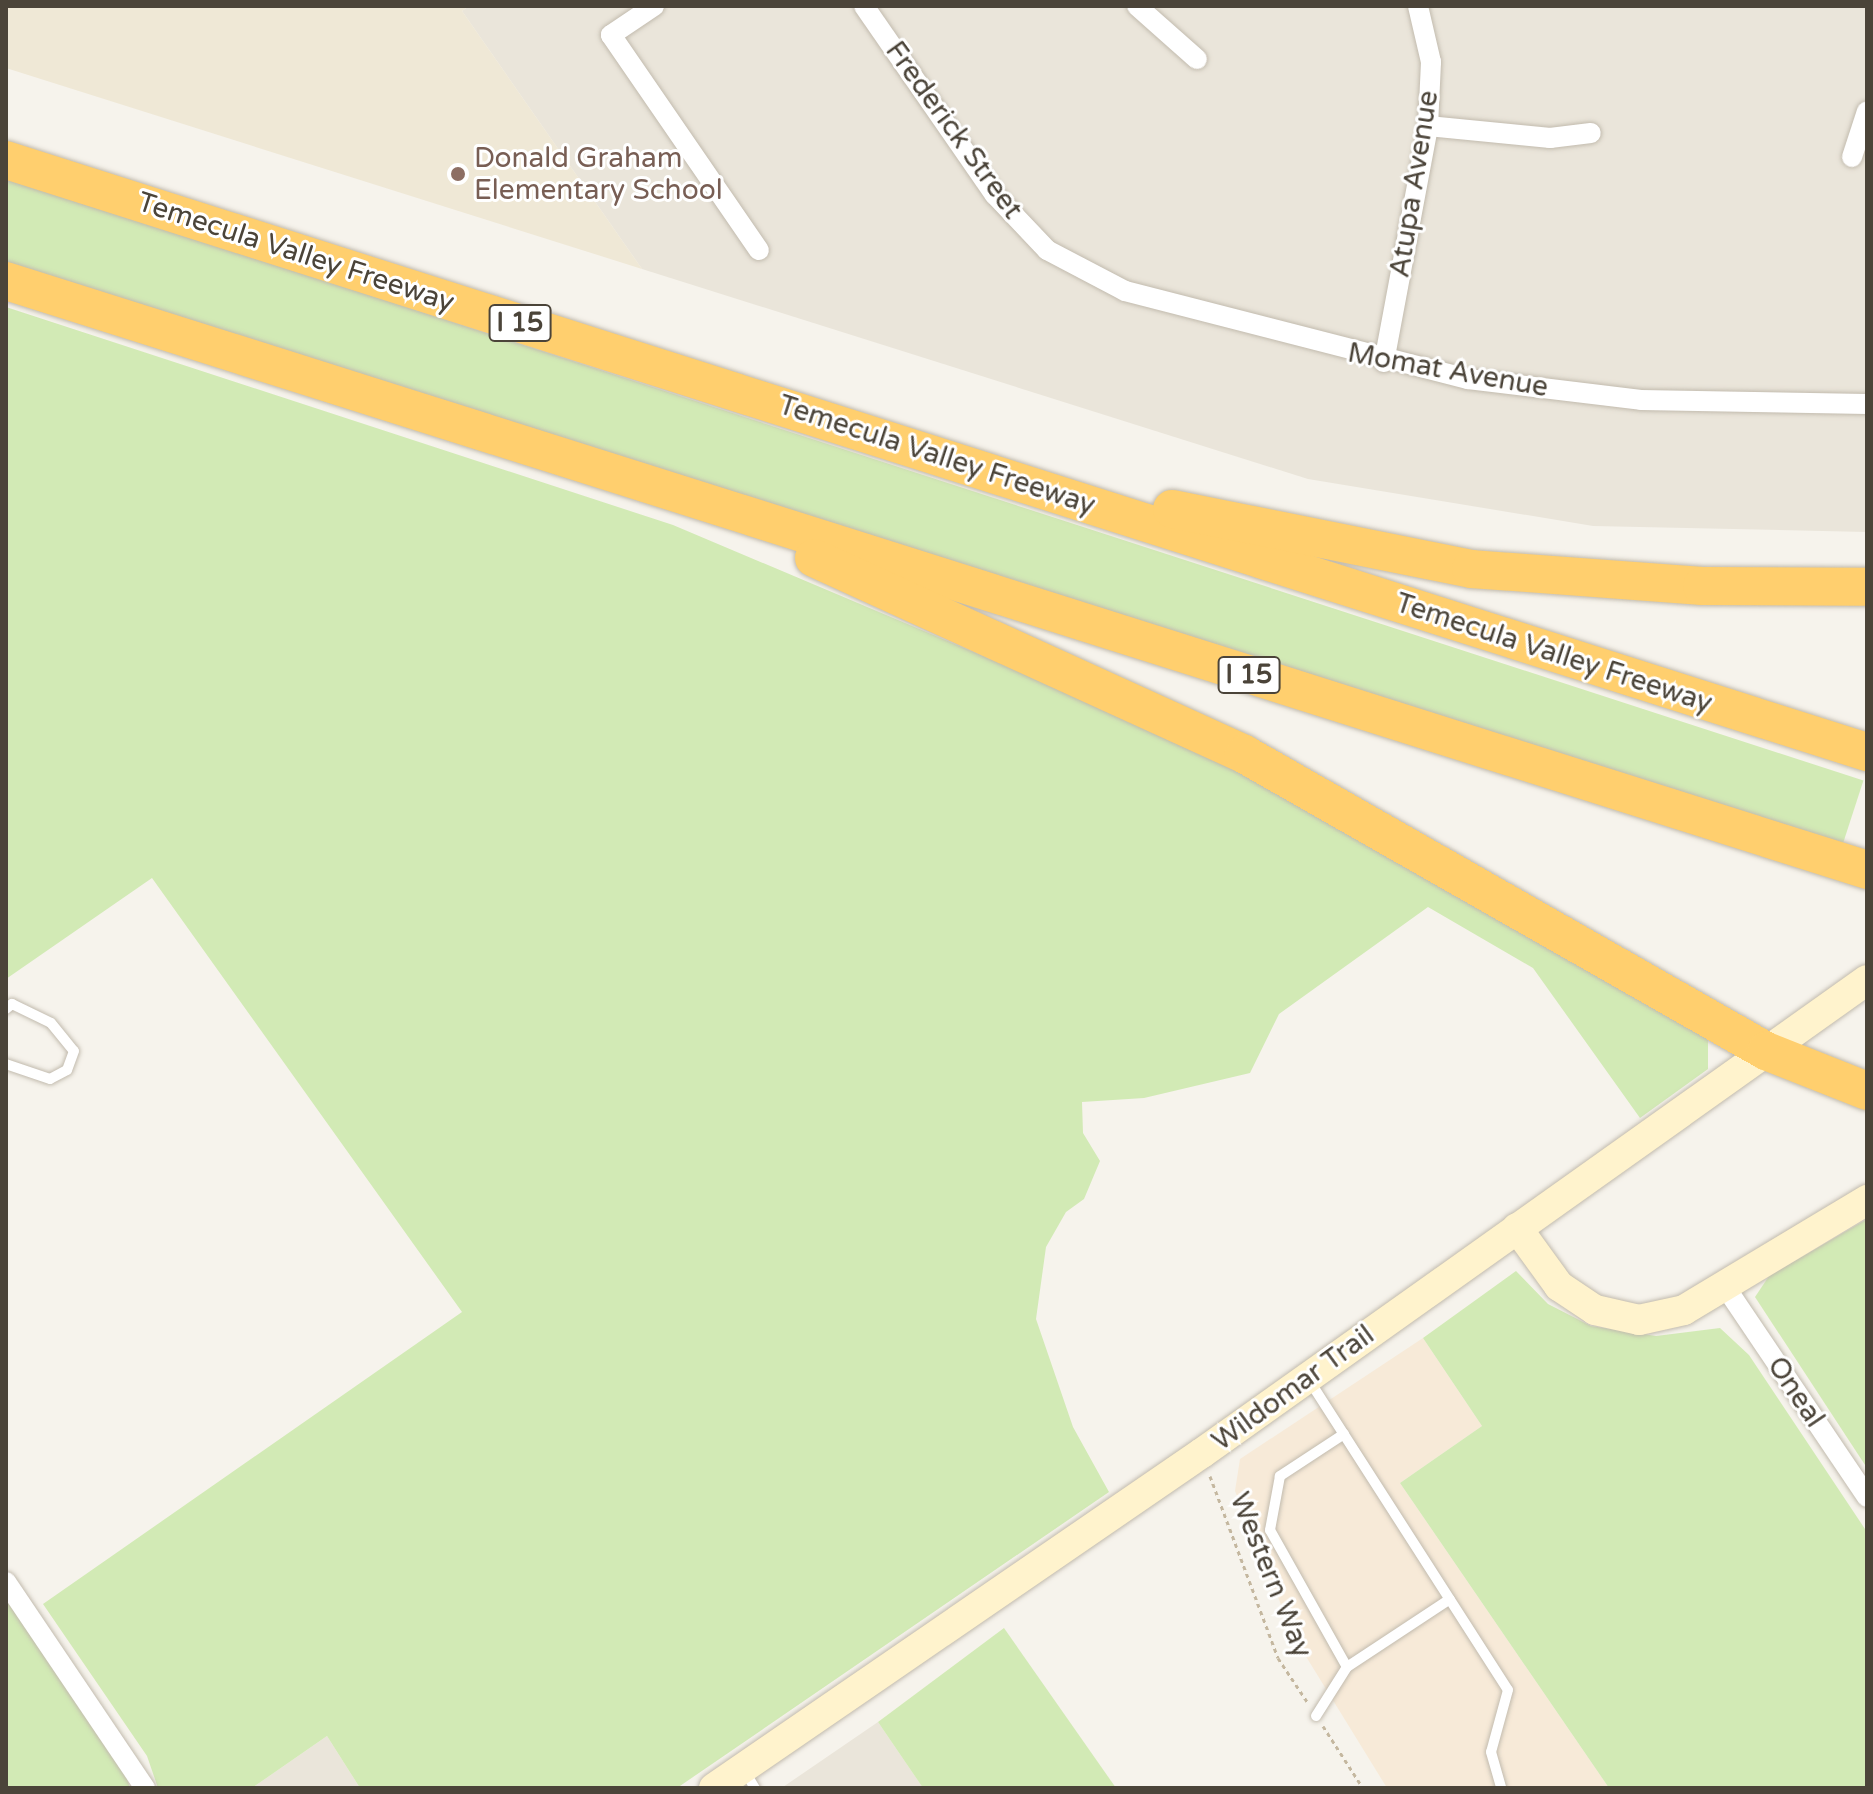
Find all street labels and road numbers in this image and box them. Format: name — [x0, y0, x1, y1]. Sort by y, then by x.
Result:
street label: Frederick Street — [878, 35, 1030, 225]
street label: Atupa Avenue — [1383, 88, 1445, 280]
street label: Temecula Valley Freeway — [133, 185, 459, 319]
road number: I 15 — [488, 301, 552, 345]
street label: Momat Avenue — [1345, 336, 1551, 404]
street label: Temecula Valley Freeway — [774, 388, 1100, 522]
street label: Temecula Valley Freeway — [1391, 586, 1717, 720]
road number: I 15 — [1217, 653, 1281, 697]
street label: Wildomar Trail — [1206, 1318, 1380, 1458]
street label: Oneal — [1760, 1350, 1832, 1434]
street label: Western Way — [1223, 1487, 1319, 1663]

